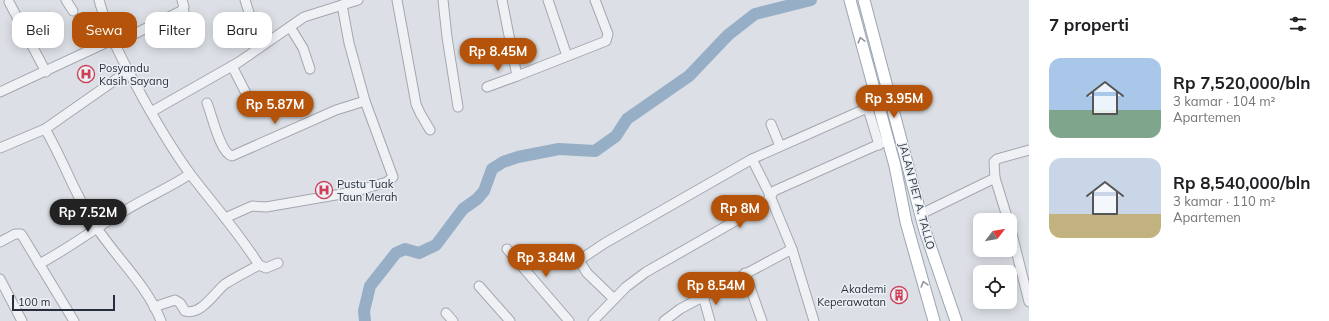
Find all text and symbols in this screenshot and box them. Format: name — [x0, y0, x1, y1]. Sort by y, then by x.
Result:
chip: Beli — [12, 12, 64, 48]
chip: Sewa — [72, 12, 137, 48]
chip: Filter — [145, 12, 205, 48]
chip: Baru — [213, 12, 272, 48]
icon: filters — [1287, 13, 1309, 35]
text: 7 properti — [1049, 14, 1129, 35]
one-way arrow — [858, 37, 866, 43]
pin: Rp 8.45M — [457, 38, 539, 72]
text: Rp 8.45M — [469, 43, 527, 59]
place label: Posyandu Kasih Sayang — [99, 61, 169, 88]
hospital icon: Posyandu Kasih Sayang — [76, 64, 96, 84]
text: Rp 7,520,000/bln — [1173, 72, 1311, 93]
icon: home — [1081, 74, 1129, 122]
pin: Rp 3.95M — [853, 85, 935, 119]
text: Rp 3.95M — [865, 90, 923, 106]
pin: Rp 5.87M — [234, 91, 316, 125]
text: 3 kamar · 104 m² — [1173, 93, 1276, 109]
text: Rp 5.87M — [246, 96, 304, 112]
text: Apartemen — [1173, 109, 1241, 125]
street label: JALAN PIET A. TALLO — [896, 141, 938, 251]
text: Rp 8,540,000/bln — [1173, 172, 1311, 193]
icon: home — [1081, 174, 1129, 222]
place label: Pustu Tuak Taun Merah — [337, 177, 397, 204]
hospital icon: Pustu Tuak Taun Merah — [314, 180, 334, 200]
text: 3 kamar · 110 m² — [1173, 193, 1276, 209]
pin: Rp 8M — [712, 195, 768, 229]
pin: Rp 7.52M — [47, 199, 129, 233]
text: Rp 8M — [720, 200, 760, 216]
text: Rp 7.52M — [59, 204, 117, 220]
text: Apartemen — [1173, 209, 1241, 225]
north arrow — [973, 213, 1017, 257]
map controls — [973, 213, 1017, 309]
pin: Rp 3.84M — [505, 244, 587, 278]
text: Rp 3.84M — [517, 249, 575, 265]
button: locate — [973, 265, 1017, 309]
pin: Rp 8.54M — [675, 272, 757, 306]
text: Rp 8.54M — [687, 277, 745, 293]
one-way arrow — [920, 280, 928, 287]
place label: Akademi Keperawatan — [817, 282, 886, 309]
building icon: Akademi Keperawatan — [889, 285, 909, 305]
scale bar — [12, 293, 115, 312]
text: 100 m — [18, 295, 50, 309]

